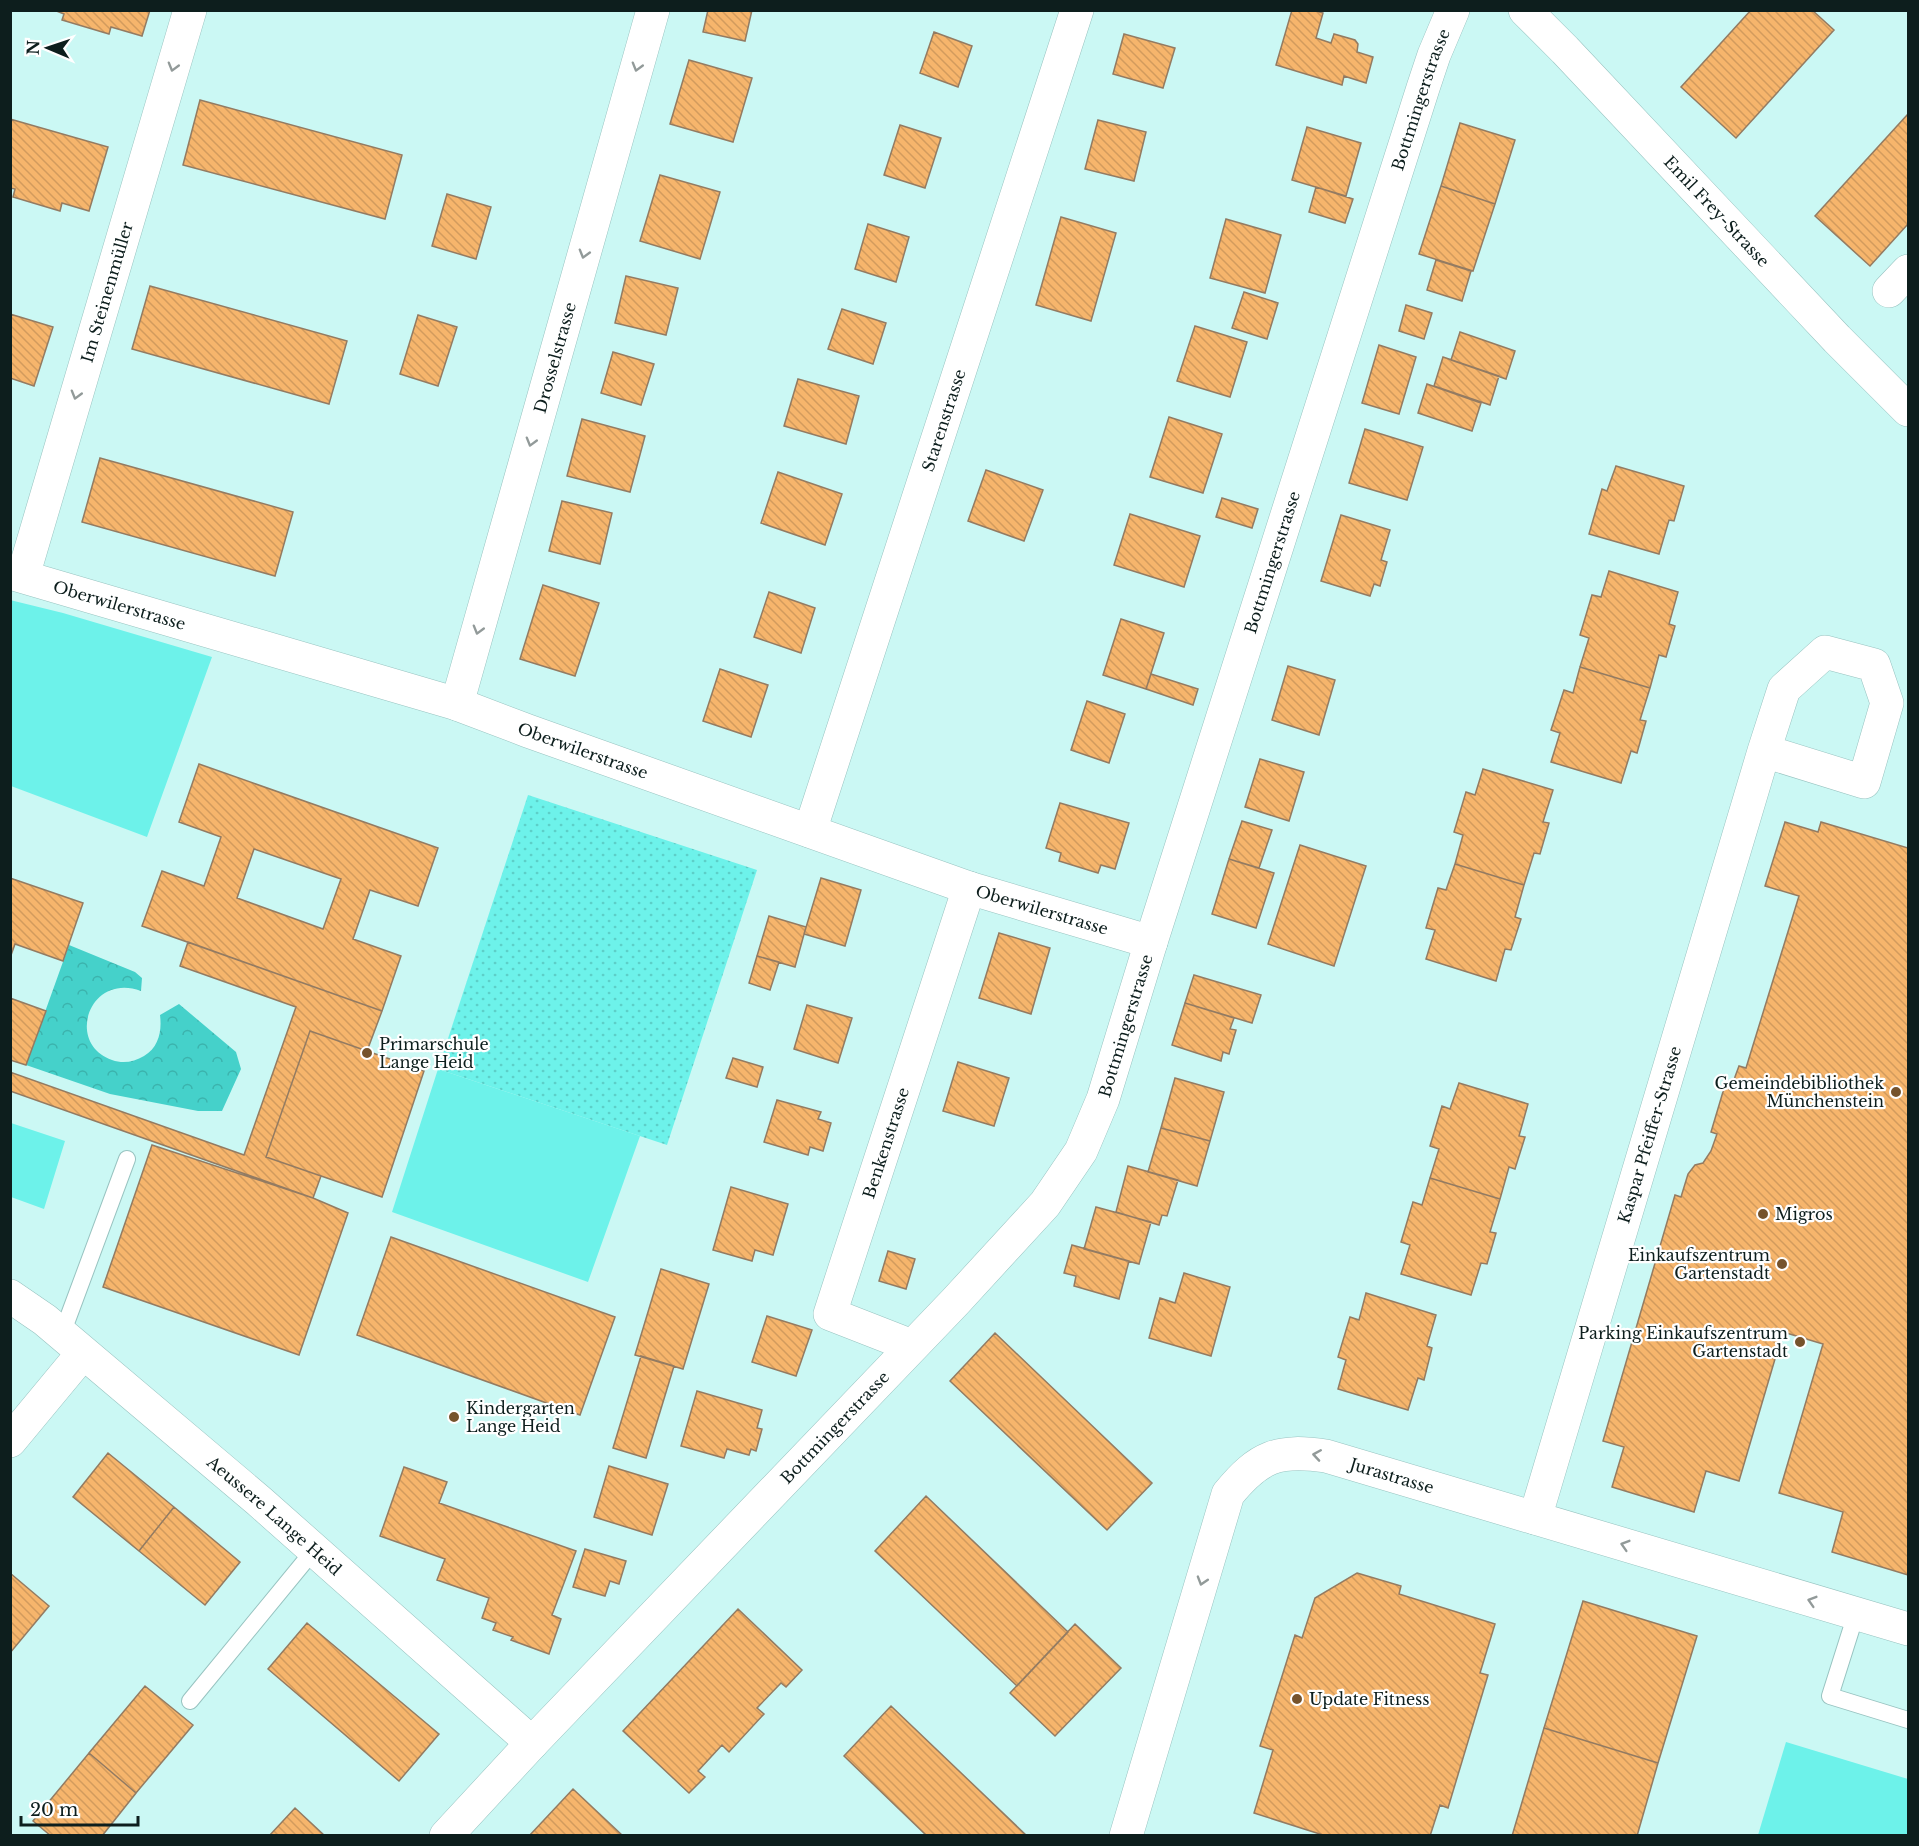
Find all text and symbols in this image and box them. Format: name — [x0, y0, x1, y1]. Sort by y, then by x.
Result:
north arrow — [18, 18, 78, 78]
street label: Bottmingerstrasse — [1387, 26, 1454, 173]
text: N — [23, 40, 43, 55]
one-way arrow — [168, 61, 180, 72]
one-way arrow — [632, 61, 644, 72]
street label: Emil Frey-Strasse — [1660, 152, 1774, 271]
street label: Im Steinenmüller — [77, 219, 137, 365]
one-way arrow — [579, 249, 591, 259]
street label: Drosselstrasse — [530, 300, 580, 415]
street label: Starenstrasse — [918, 366, 970, 474]
one-way arrow — [71, 389, 83, 400]
one-way arrow — [526, 436, 538, 447]
street label: Bottmingerstrasse — [1240, 489, 1304, 636]
street label: Oberwilerstrasse — [51, 576, 188, 634]
one-way arrow — [473, 624, 485, 635]
street label: Oberwilerstrasse — [515, 718, 651, 783]
street label: Oberwilerstrasse — [973, 881, 1111, 939]
street label: Bottmingerstrasse — [1094, 952, 1157, 1100]
place label: Primarschule Lange Heid — [379, 1034, 489, 1072]
street label: Kaspar Pfeiffer-Strasse — [1614, 1044, 1685, 1226]
marker: Primarschule Lange Heid — [360, 1046, 374, 1060]
place label: Gemeindebibliothek Münchenstein — [1715, 1073, 1884, 1111]
street label: Benkenstrasse — [858, 1085, 913, 1201]
marker: Gemeindebibliothek Münchenstein — [1889, 1085, 1903, 1099]
place label: Migros — [1775, 1204, 1833, 1224]
marker: Migros — [1756, 1207, 1770, 1221]
place label: Einkaufszentrum Gartenstadt — [1628, 1245, 1770, 1283]
marker: Einkaufszentrum Gartenstadt — [1775, 1257, 1789, 1271]
place label: Parking Einkaufszentrum Gartenstadt — [1578, 1323, 1788, 1361]
marker: Parking Einkaufszentrum Gartenstadt — [1793, 1335, 1807, 1349]
street label: Bottmingerstrasse — [776, 1367, 893, 1488]
place label: Kindergarten Lange Heid — [466, 1398, 575, 1436]
marker: Kindergarten Lange Heid — [447, 1410, 461, 1424]
one-way arrow — [1313, 1449, 1323, 1462]
street label: Aeussere Lange Heid — [203, 1451, 346, 1580]
street label: Jurastrasse — [1346, 1453, 1436, 1498]
one-way arrow — [1620, 1540, 1631, 1552]
one-way arrow — [1197, 1575, 1209, 1586]
one-way arrow — [1807, 1596, 1818, 1608]
place label: Update Fitness — [1309, 1689, 1430, 1709]
marker: Update Fitness — [1290, 1692, 1304, 1706]
scale bar — [21, 1789, 138, 1827]
text: 20 m — [30, 1799, 78, 1821]

